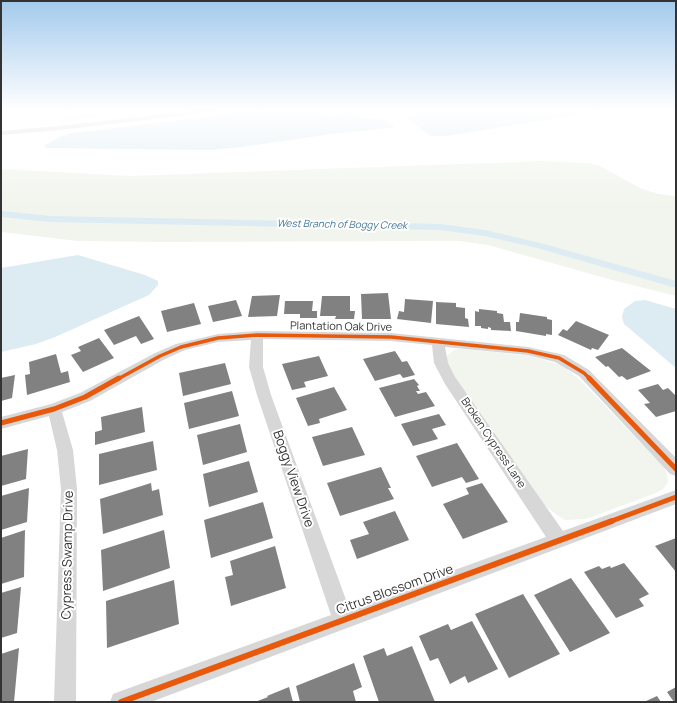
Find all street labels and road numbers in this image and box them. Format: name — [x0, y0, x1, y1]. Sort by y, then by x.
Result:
street label: Plantation Oak Drive — [290, 320, 392, 334]
street label: Broken Cypress Lane — [458, 395, 528, 491]
street label: Boggy View Drive — [269, 429, 317, 529]
street label: Cypress Swamp Drive — [59, 490, 77, 620]
street label: Citrus Blossom Drive — [334, 562, 456, 618]

